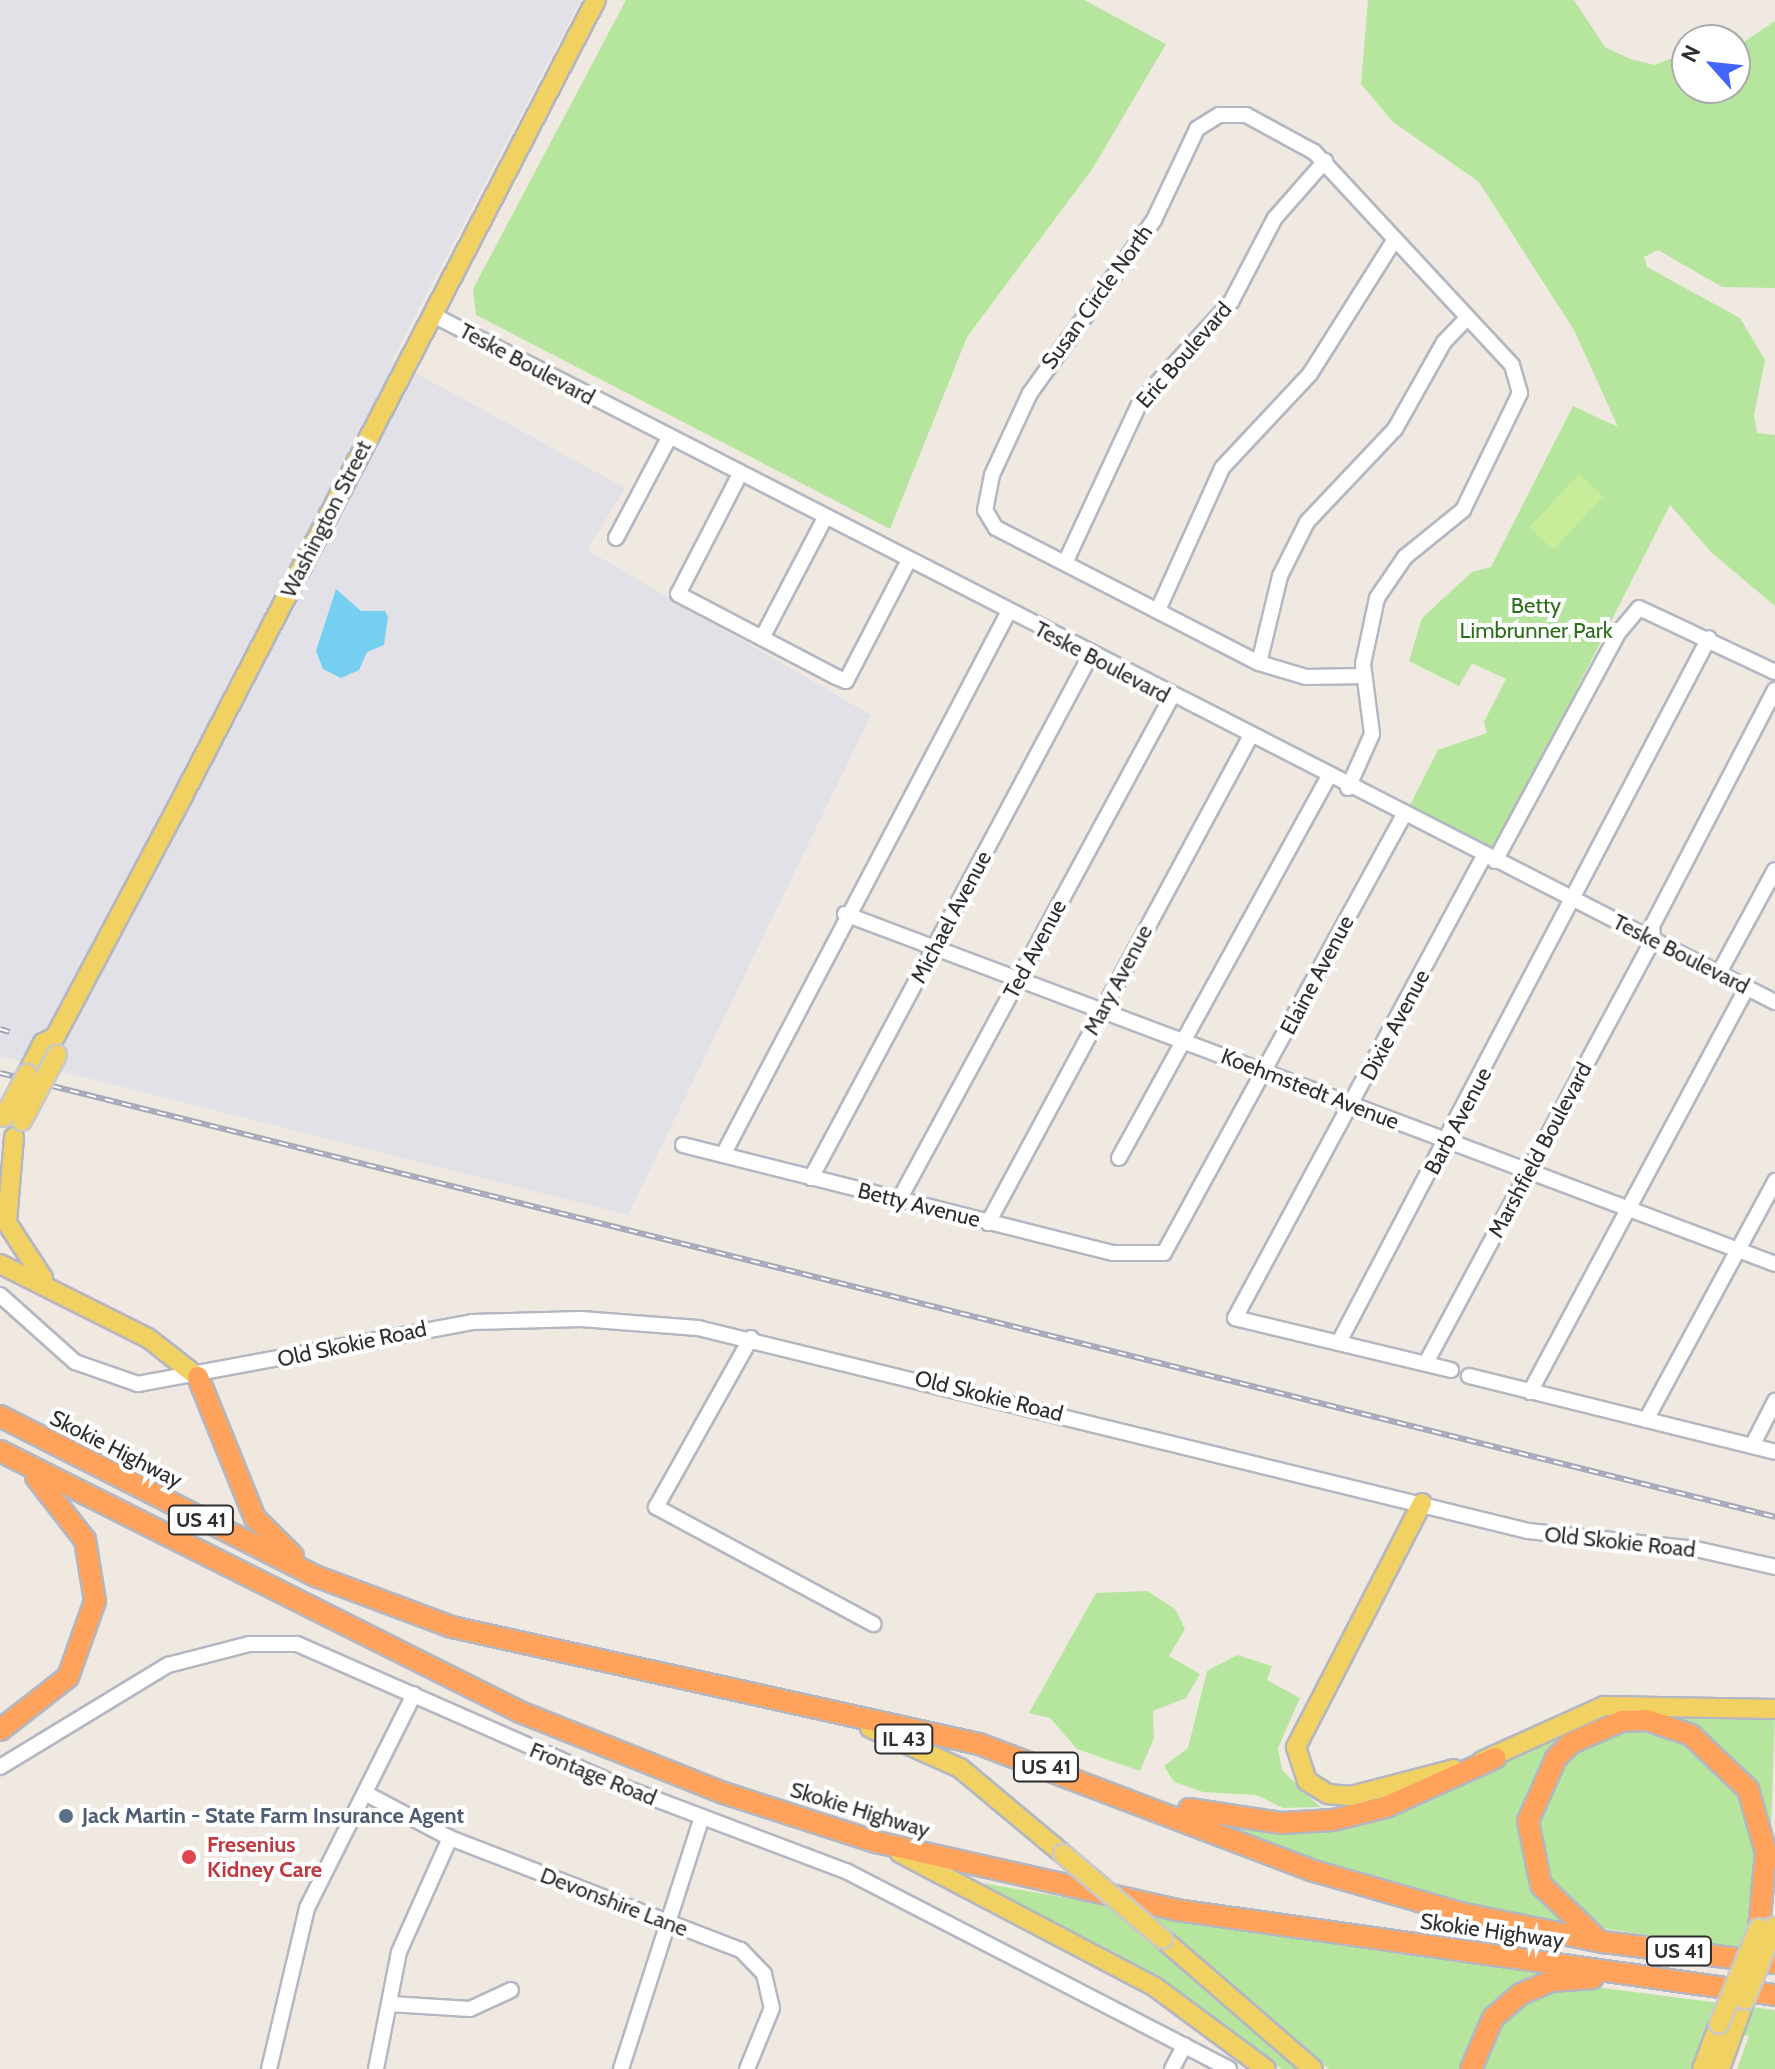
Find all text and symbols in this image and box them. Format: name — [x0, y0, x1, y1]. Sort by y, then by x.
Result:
north arrow — [1671, 24, 1751, 104]
text: N — [1675, 41, 1707, 67]
street label: Susan Circle North — [1036, 220, 1158, 374]
street label: Eric Boulevard — [1131, 297, 1237, 413]
street label: Teske Boulevard — [455, 317, 599, 411]
street label: Washington Street — [275, 436, 377, 602]
park label: Betty Limbrunner Park — [1459, 592, 1613, 644]
street label: Teske Boulevard — [1030, 615, 1174, 709]
street label: Michael Avenue — [905, 846, 997, 988]
street label: Ted Avenue — [998, 895, 1072, 1003]
street label: Teske Boulevard — [1609, 908, 1753, 1000]
street label: Elaine Avenue — [1275, 911, 1359, 1039]
street label: Mary Avenue — [1078, 920, 1158, 1040]
street label: Dixie Avenue — [1355, 965, 1435, 1085]
street label: Koehmstedt Avenue — [1217, 1043, 1403, 1135]
street label: Marshfield Boulevard — [1483, 1058, 1597, 1242]
street label: Barb Avenue — [1419, 1063, 1497, 1179]
street label: Betty Avenue — [855, 1177, 983, 1233]
street label: Old Skokie Road — [275, 1315, 429, 1373]
street label: Old Skokie Road — [912, 1365, 1066, 1427]
street label: Skokie Highway — [46, 1404, 186, 1494]
road number: US 41 — [167, 1504, 235, 1536]
street label: Old Skokie Road — [1543, 1521, 1697, 1563]
road number: IL 43 — [874, 1723, 934, 1755]
street label: Frontage Road — [526, 1737, 660, 1811]
road number: US 41 — [1012, 1751, 1080, 1783]
street label: Skokie Highway — [787, 1776, 933, 1844]
place label: Jack Martin - State Farm Insurance Agent — [82, 1803, 464, 1829]
marker: Jack Martin - State Farm Insurance Agent — [57, 1807, 75, 1825]
place label: Fresenius Kidney Care — [207, 1831, 322, 1882]
marker: Fresenius Kidney Care — [178, 1846, 200, 1868]
street label: Devonshire Lane — [537, 1862, 691, 1942]
street label: Skokie Highway — [1419, 1908, 1565, 1954]
road number: US 41 — [1645, 1935, 1713, 1967]

